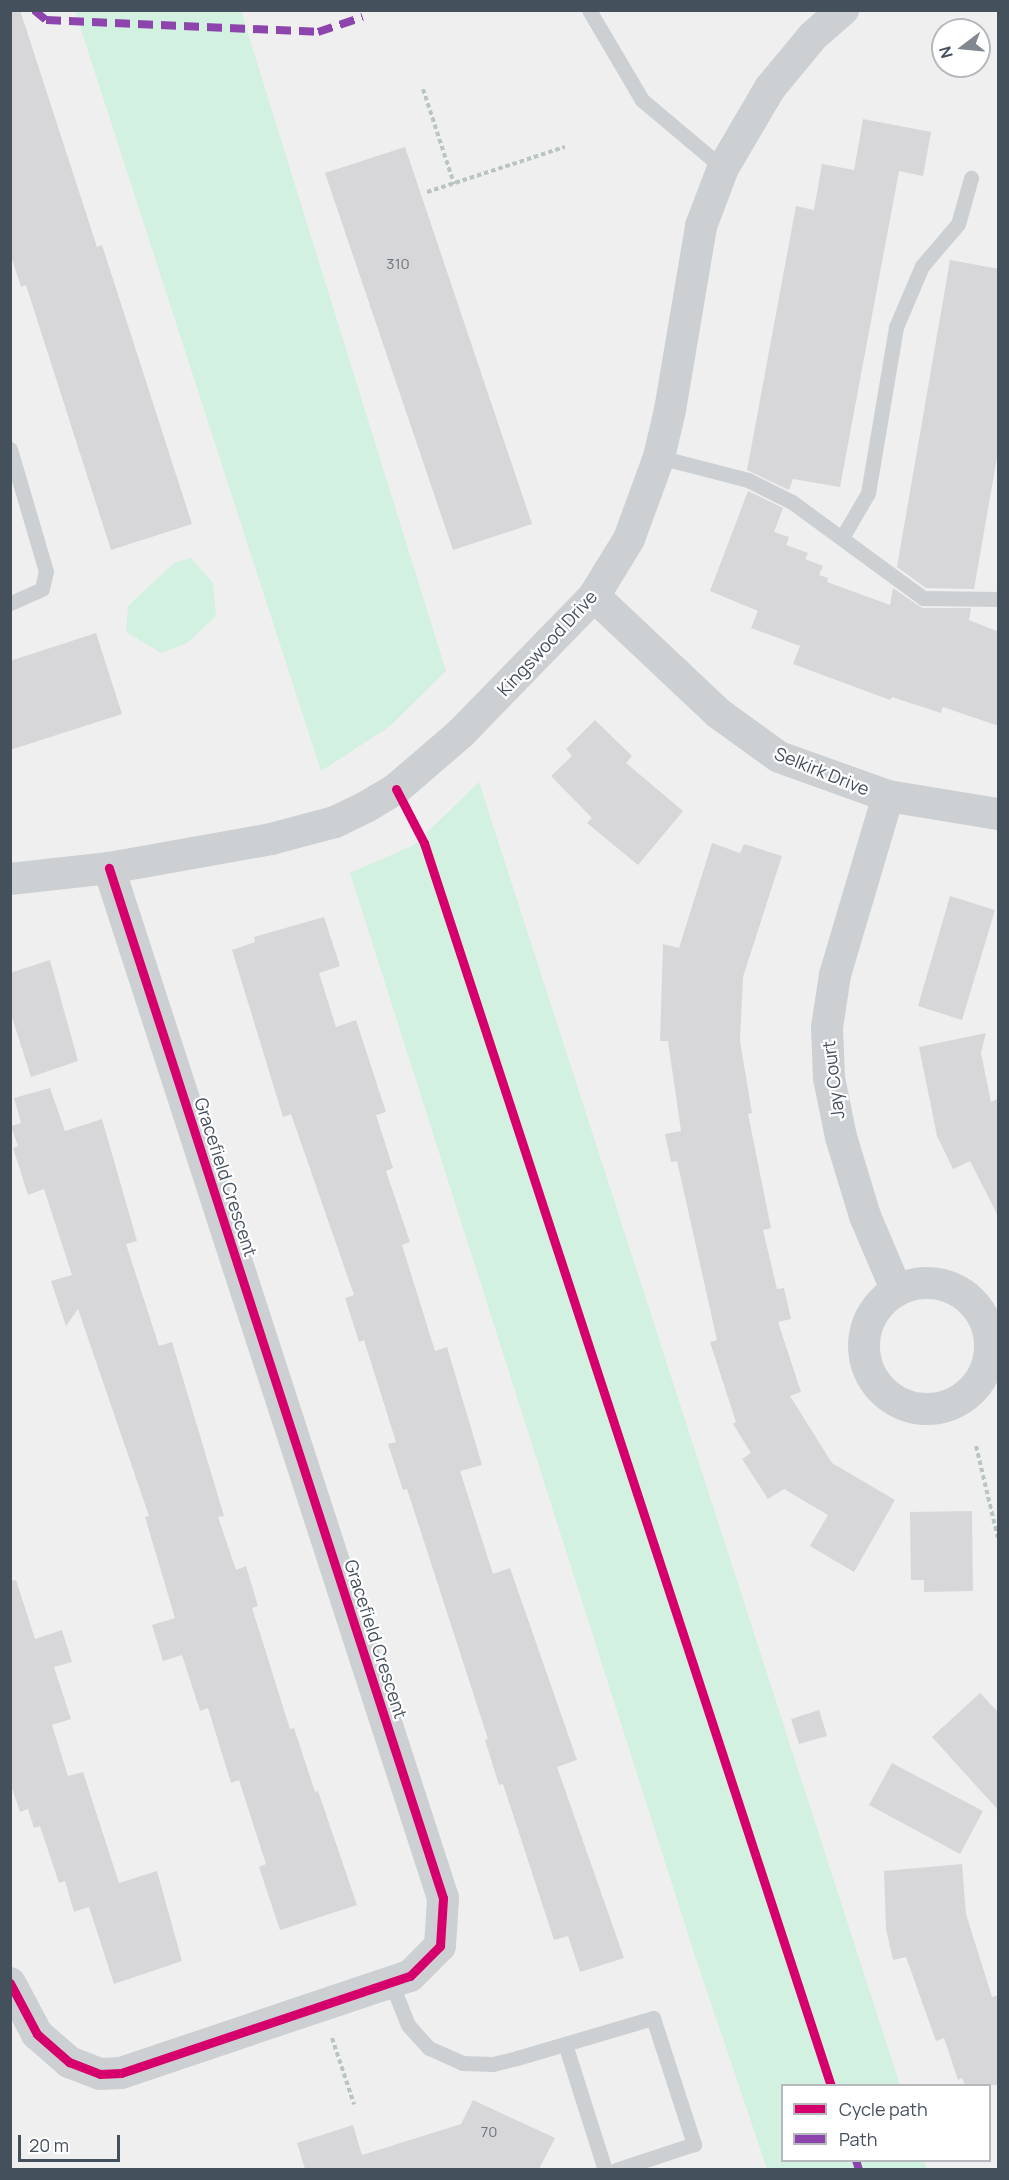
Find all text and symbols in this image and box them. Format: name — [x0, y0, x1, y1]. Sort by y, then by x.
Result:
north arrow — [931, 18, 991, 78]
text: N — [933, 44, 958, 61]
house number: 310 — [386, 255, 410, 273]
street label: Kingswood Drive — [493, 586, 601, 700]
street label: Selkirk Drive — [772, 742, 872, 800]
street label: Jay Court — [817, 1040, 849, 1120]
street label: Gracefield Crescent — [190, 1095, 262, 1259]
street label: Gracefield Crescent — [340, 1557, 412, 1721]
legend — [781, 2084, 991, 2162]
text: Cycle path — [839, 2097, 928, 2121]
scale bar — [21, 2123, 123, 2161]
house number: 70 — [481, 2123, 497, 2141]
text: Path — [839, 2127, 877, 2151]
text: 20 m — [29, 2133, 69, 2157]

